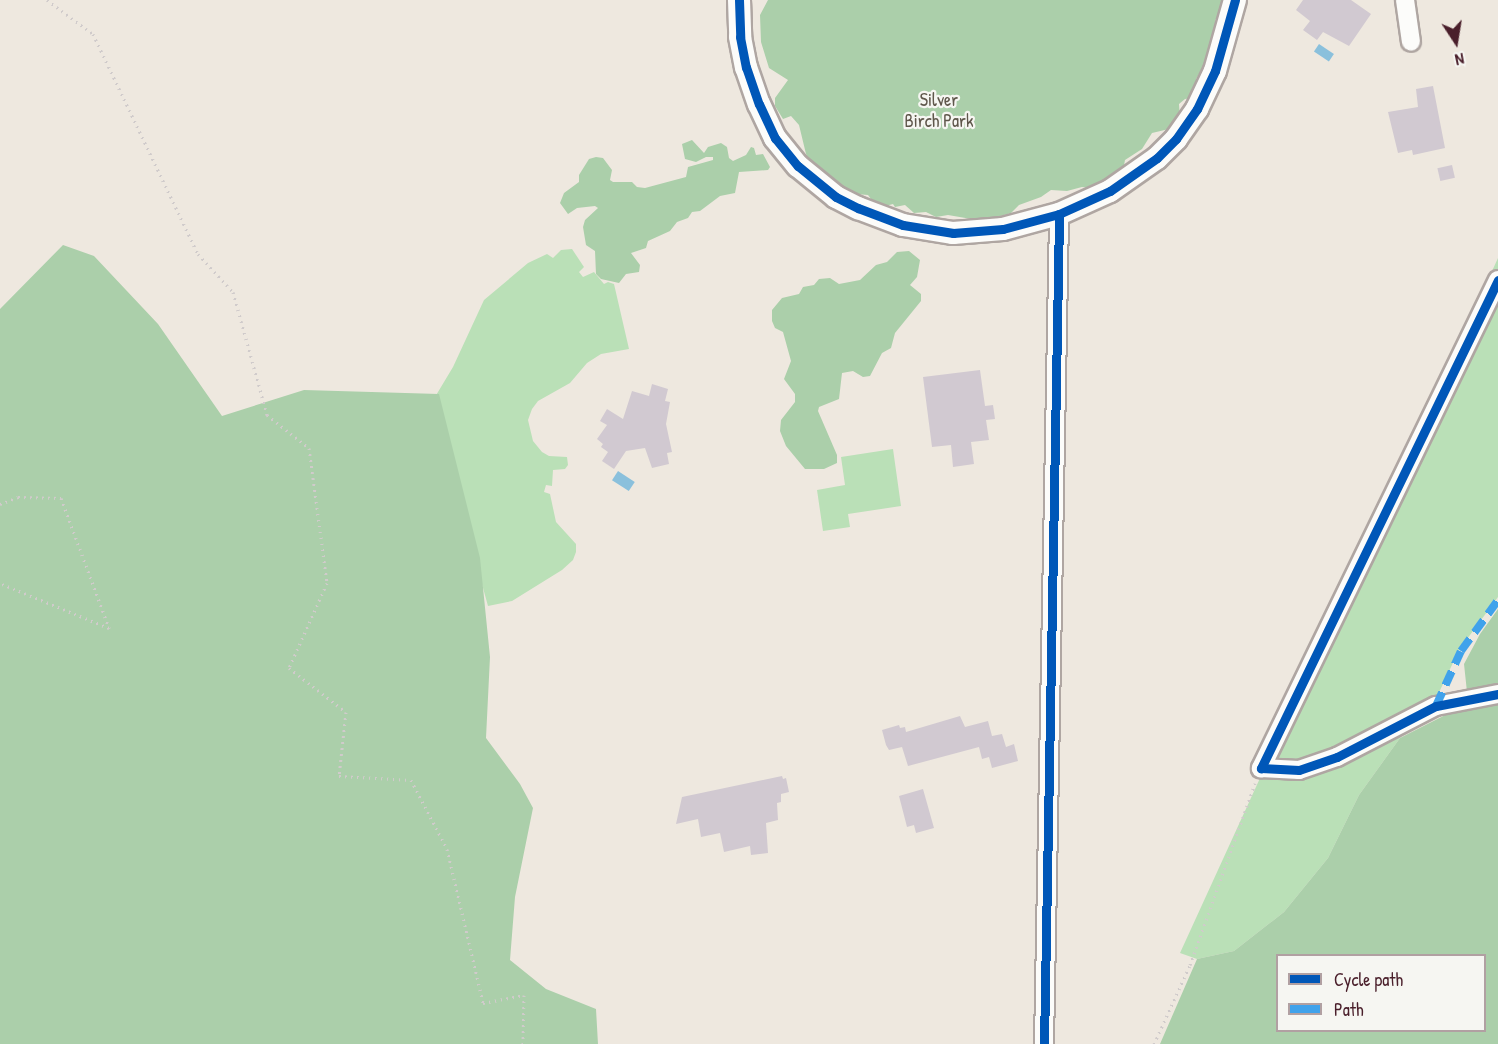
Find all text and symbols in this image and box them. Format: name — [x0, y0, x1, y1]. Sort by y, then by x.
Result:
north arrow — [1426, 12, 1486, 72]
text: N — [1453, 48, 1466, 71]
park label: Silver Birch Park — [905, 90, 973, 132]
legend — [1276, 954, 1486, 1032]
text: Cycle path — [1334, 967, 1403, 992]
text: Path — [1334, 997, 1363, 1022]

